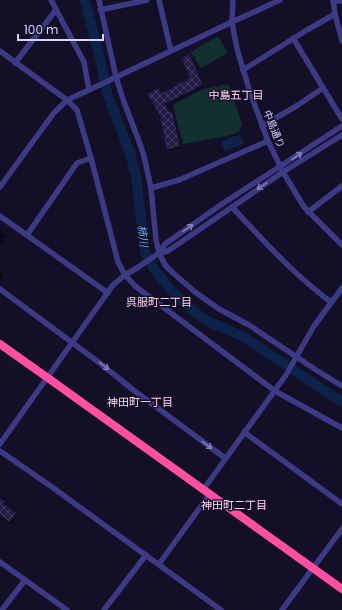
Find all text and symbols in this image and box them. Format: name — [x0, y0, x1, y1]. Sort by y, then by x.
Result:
scale bar — [18, 16, 103, 42]
text: 100 m — [24, 21, 58, 38]
district label: 中島五丁目 — [209, 87, 264, 103]
street label: 中島通り — [260, 108, 288, 150]
one-way arrow — [291, 152, 302, 160]
one-way arrow — [257, 182, 268, 191]
water label: 柿川 — [134, 224, 152, 249]
one-way arrow — [182, 224, 193, 232]
district label: 呉服町二丁目 — [126, 294, 192, 310]
one-way arrow — [98, 362, 109, 371]
district label: 神田町一丁目 — [107, 394, 173, 410]
one-way arrow — [202, 441, 213, 449]
district label: 神田町二丁目 — [201, 497, 267, 513]

